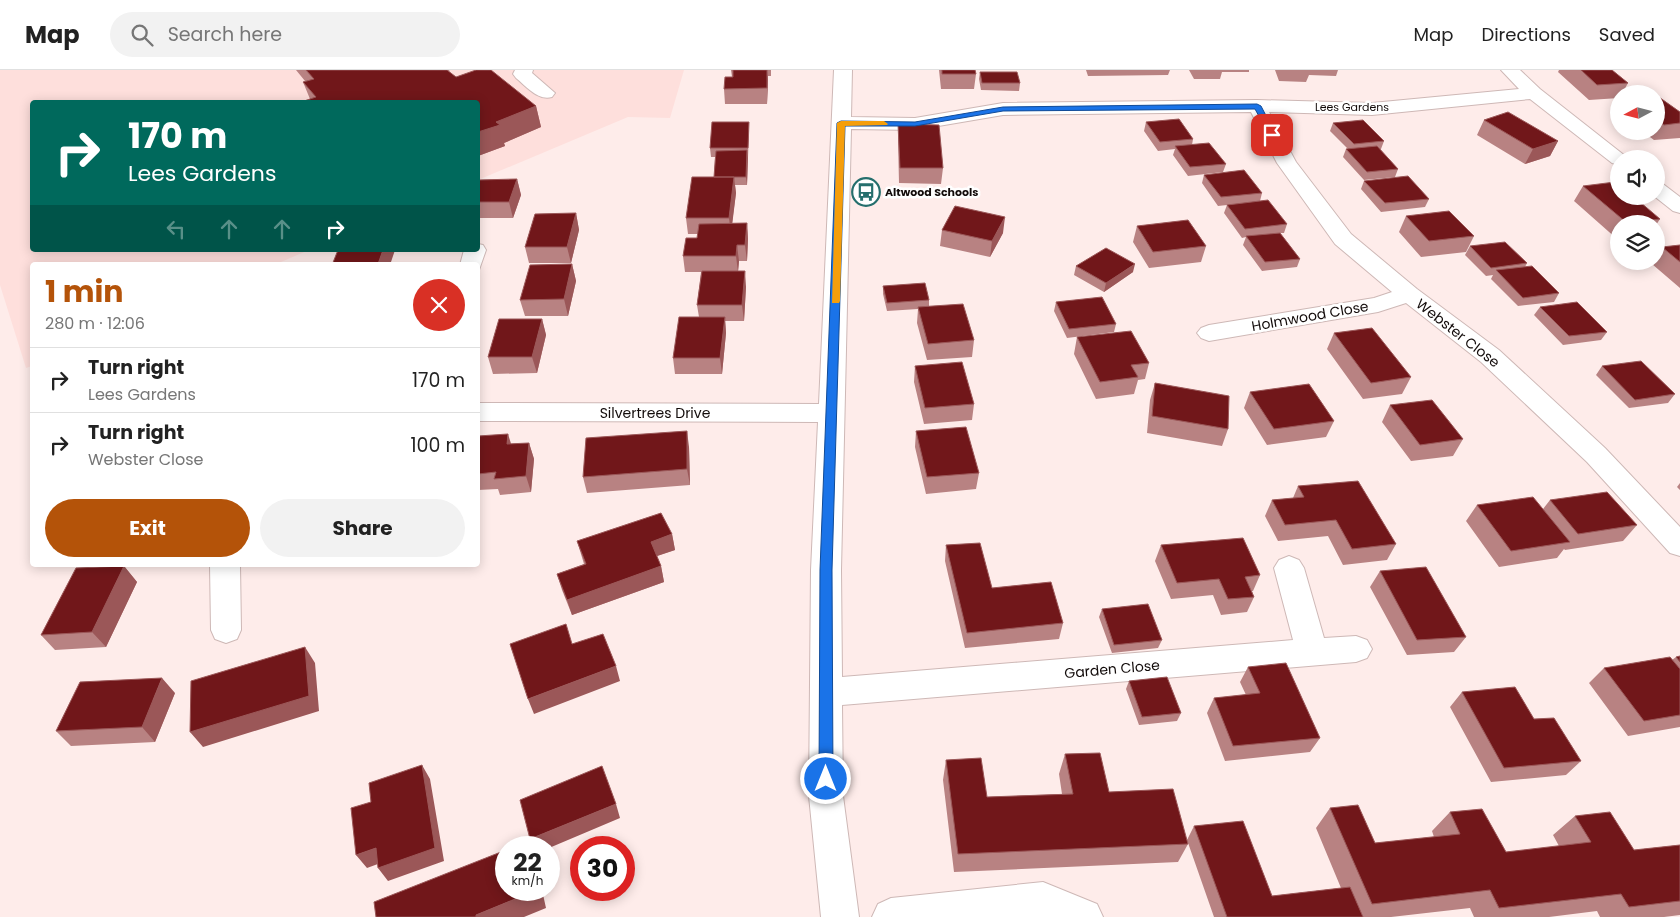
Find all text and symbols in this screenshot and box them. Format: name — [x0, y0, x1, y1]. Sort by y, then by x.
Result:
search box — [110, 12, 460, 57]
text: Map — [25, 18, 80, 51]
icon: search — [128, 21, 156, 49]
text: Search here — [168, 21, 282, 48]
text: Map — [1414, 22, 1453, 47]
text: Directions — [1481, 22, 1571, 47]
text: Saved — [1599, 22, 1655, 47]
north arrow — [1610, 85, 1665, 140]
map controls — [1610, 85, 1665, 270]
street label: Lees Gardens — [1315, 99, 1389, 115]
text: 170 m — [128, 111, 227, 160]
pin — [1251, 114, 1293, 156]
icon: right — [45, 120, 110, 185]
icon: arrive — [1258, 121, 1286, 149]
button: sound — [1610, 150, 1665, 205]
text: Lees Gardens — [128, 158, 276, 189]
bus stop icon: Altwood Schools — [851, 177, 881, 207]
place label: Altwood Schools — [885, 184, 978, 200]
icon: left — [162, 215, 190, 243]
icon: ahead — [215, 215, 243, 243]
icon: ahead — [268, 215, 296, 243]
icon: right — [321, 215, 349, 243]
button: layers — [1610, 215, 1665, 270]
text: 1 min — [45, 270, 123, 313]
button: close — [413, 279, 465, 331]
street label: Webster Close — [1412, 294, 1504, 372]
street label: Holmwood Close — [1250, 296, 1370, 336]
text: 280 m · 12:06 — [45, 312, 145, 335]
text: Turn right — [88, 354, 184, 381]
icon: right — [45, 366, 73, 394]
text: 170 m — [412, 367, 465, 394]
text: Lees Gardens — [88, 383, 196, 406]
street label: Silvertrees Drive — [600, 403, 711, 423]
text: Turn right — [88, 419, 184, 446]
icon: right — [45, 431, 73, 459]
text: 100 m — [410, 432, 465, 459]
text: Webster Close — [88, 448, 204, 471]
button: Exit — [45, 499, 250, 557]
button: Share — [260, 499, 465, 557]
street label: Garden Close — [1063, 655, 1161, 683]
position arrow — [799, 752, 851, 804]
speed limit sign: 30 — [570, 836, 635, 901]
text: 22 — [513, 845, 542, 880]
text: km/h — [512, 872, 543, 889]

